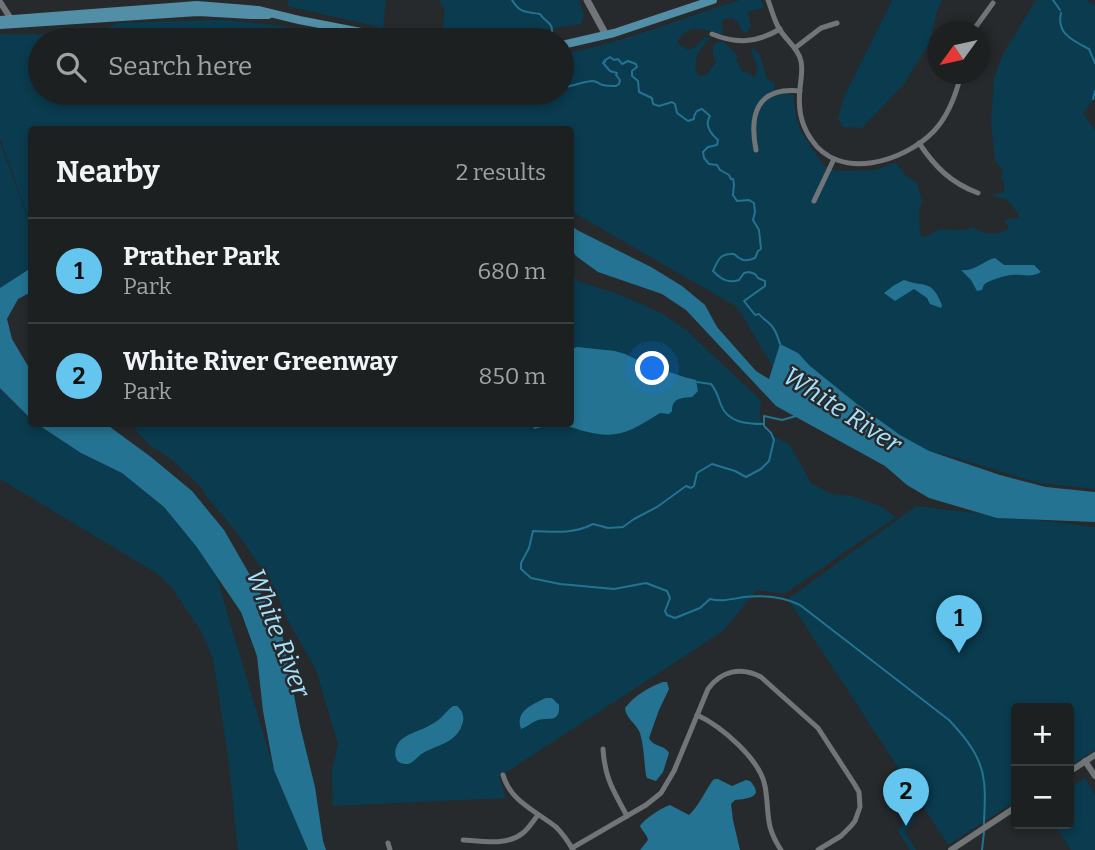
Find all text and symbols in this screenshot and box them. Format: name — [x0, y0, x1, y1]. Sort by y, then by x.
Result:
north arrow — [927, 21, 990, 84]
search box — [28, 28, 574, 105]
icon: search — [52, 48, 90, 86]
text: Search here — [108, 51, 252, 82]
text: Nearby — [56, 154, 160, 190]
text: 2 results — [456, 158, 546, 186]
text: Prather Park — [123, 241, 280, 272]
text: 1 — [74, 257, 84, 285]
text: 680 m — [477, 257, 546, 285]
text: Park — [123, 272, 172, 300]
text: White River Greenway — [123, 346, 398, 377]
your location — [635, 351, 669, 385]
water label: White River — [777, 360, 908, 460]
text: 2 — [73, 362, 85, 390]
text: 850 m — [479, 362, 546, 390]
text: Park — [123, 377, 172, 405]
water label: White River — [239, 565, 317, 703]
pin: 1 — [936, 595, 982, 653]
map controls — [1011, 703, 1074, 829]
button: + — [1011, 703, 1074, 766]
button: − — [1011, 766, 1074, 829]
pin: 2 — [883, 768, 929, 826]

